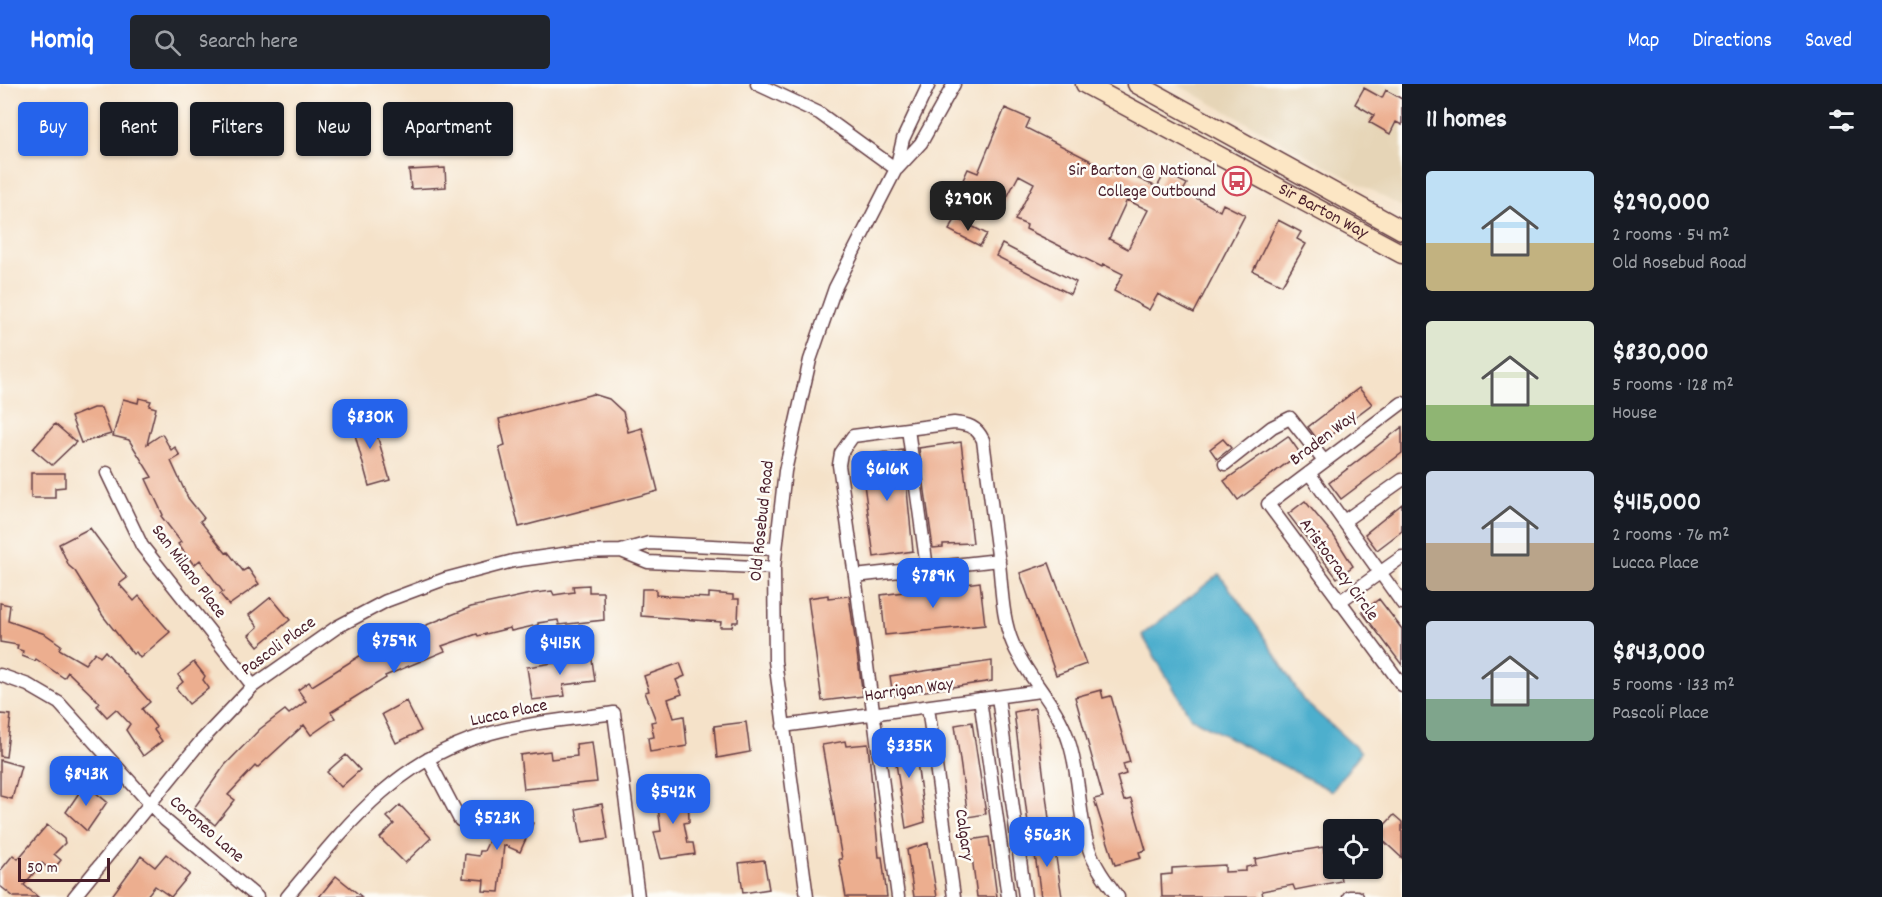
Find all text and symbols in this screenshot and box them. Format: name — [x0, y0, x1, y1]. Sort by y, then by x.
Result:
search box — [130, 15, 550, 69]
text: Homiq — [30, 22, 94, 62]
icon: search — [151, 26, 184, 59]
text: Search here — [199, 27, 298, 58]
text: Map — [1628, 27, 1659, 57]
text: Directions — [1692, 27, 1772, 57]
text: Saved — [1805, 27, 1852, 57]
chip: Buy — [18, 102, 88, 156]
chip: Rent — [100, 102, 178, 156]
chip: Filters — [190, 102, 284, 156]
chip: New — [296, 102, 371, 156]
chip: Apartment — [383, 102, 513, 156]
text: 11 homes — [1426, 102, 1507, 139]
icon: filters — [1825, 104, 1858, 137]
place label: Sir Barton @ National College Outbound — [1068, 159, 1217, 205]
bus stop icon: Sir Barton @ National College Outbound — [1221, 165, 1253, 197]
street label: Sir Barton Way — [1273, 177, 1373, 246]
pin: $290K — [926, 181, 1010, 232]
text: $290,000 — [1612, 185, 1710, 222]
text: $290K — [944, 186, 992, 214]
icon: home — [1474, 195, 1546, 267]
text: 2 rooms · 54 m² — [1612, 222, 1730, 250]
text: Old Rosebud Road — [1612, 250, 1747, 278]
text: $830,000 — [1612, 335, 1709, 372]
icon: home — [1474, 345, 1546, 417]
text: 5 rooms · 128 m² — [1612, 372, 1734, 400]
pin: $830K — [328, 399, 412, 450]
text: House — [1612, 400, 1657, 428]
text: $830K — [346, 404, 394, 432]
street label: Braden Way — [1285, 405, 1363, 473]
pin: $616K — [845, 451, 929, 502]
text: $616K — [865, 456, 909, 484]
street label: Old Rosebud Road — [744, 459, 782, 583]
text: $415,000 — [1612, 485, 1701, 522]
icon: home — [1474, 495, 1546, 567]
street label: Aristocracy Circle — [1292, 514, 1384, 626]
street label: San Milano Place — [144, 520, 232, 624]
text: 2 rooms · 76 m² — [1612, 522, 1730, 550]
text: Lucca Place — [1612, 550, 1699, 578]
pin: $789K — [891, 558, 975, 609]
text: $789K — [911, 563, 955, 591]
street label: Pascoli Place — [236, 611, 322, 683]
pin: $759K — [352, 623, 436, 674]
pin: $415K — [518, 625, 602, 676]
text: $759K — [371, 628, 417, 656]
text: $415K — [539, 630, 581, 658]
text: $843,000 — [1612, 635, 1705, 672]
icon: home — [1474, 645, 1546, 717]
street label: Harrigan Way — [863, 672, 956, 710]
text: 5 rooms · 133 m² — [1612, 672, 1735, 700]
street label: Lucca Place — [468, 694, 550, 734]
text: Pascoli Place — [1612, 700, 1709, 728]
pin: $335K — [867, 728, 951, 779]
text: $335K — [886, 733, 932, 761]
pin: $843K — [44, 756, 128, 807]
text: $843K — [64, 761, 108, 789]
pin: $542K — [631, 774, 715, 825]
text: $542K — [650, 779, 696, 807]
street label: Coroneo Lane — [163, 790, 249, 870]
pin: $523K — [455, 800, 539, 851]
text: $523K — [474, 805, 520, 833]
street label: Calgary — [947, 808, 979, 863]
pin: $563K — [1005, 817, 1089, 868]
map controls — [1323, 819, 1383, 879]
button: locate — [1323, 819, 1383, 879]
text: $563K — [1023, 822, 1071, 850]
scale bar — [18, 855, 110, 882]
text: 50 m — [27, 857, 58, 880]

